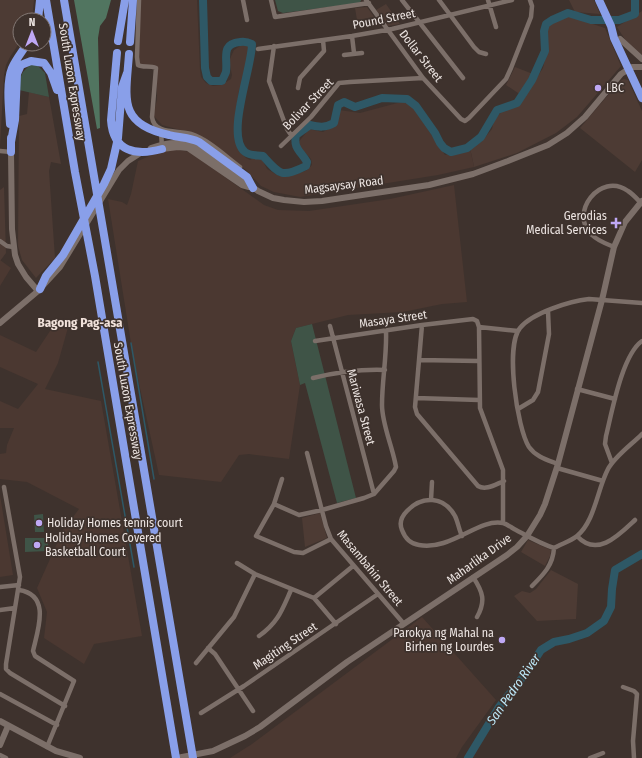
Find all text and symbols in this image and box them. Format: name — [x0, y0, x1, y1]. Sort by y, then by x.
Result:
street label: Pound Street — [351, 6, 417, 32]
north arrow — [12, 12, 52, 52]
text: N — [29, 16, 35, 29]
street label: South Luzon Expressway — [56, 22, 88, 142]
street label: Dollar Street — [396, 27, 446, 85]
street label: Bolivar Street — [280, 75, 336, 133]
place label: LBC — [606, 81, 624, 95]
marker: LBC — [593, 83, 603, 93]
street label: Magsaysay Road — [304, 173, 384, 197]
place label: Gerodias Medical Services — [526, 209, 607, 237]
marker: Gerodias Medical Services — [610, 217, 622, 229]
street label: Masaya Street — [358, 307, 428, 331]
district label: Bagong Pag-asa — [38, 315, 123, 330]
street label: South Luzon Expressway — [111, 341, 145, 461]
street label: Mariwasa Street — [344, 367, 378, 447]
place label: Holiday Homes tennis court — [47, 516, 183, 530]
marker: Holiday Homes tennis court — [34, 518, 44, 528]
street label: Masambahin Street — [334, 527, 406, 609]
place label: Holiday Homes Covered Basketball Court — [45, 531, 161, 559]
street label: Maharlika Drive — [444, 531, 514, 587]
marker: Holiday Homes Covered Basketball Court — [32, 540, 42, 550]
street label: Magiting Street — [250, 619, 320, 673]
place label: Parokya ng Mahal na Birhen ng Lourdes — [393, 626, 494, 654]
marker: Parokya ng Mahal na Birhen ng Lourdes — [497, 635, 507, 645]
water label: San Pedro River — [483, 651, 544, 728]

